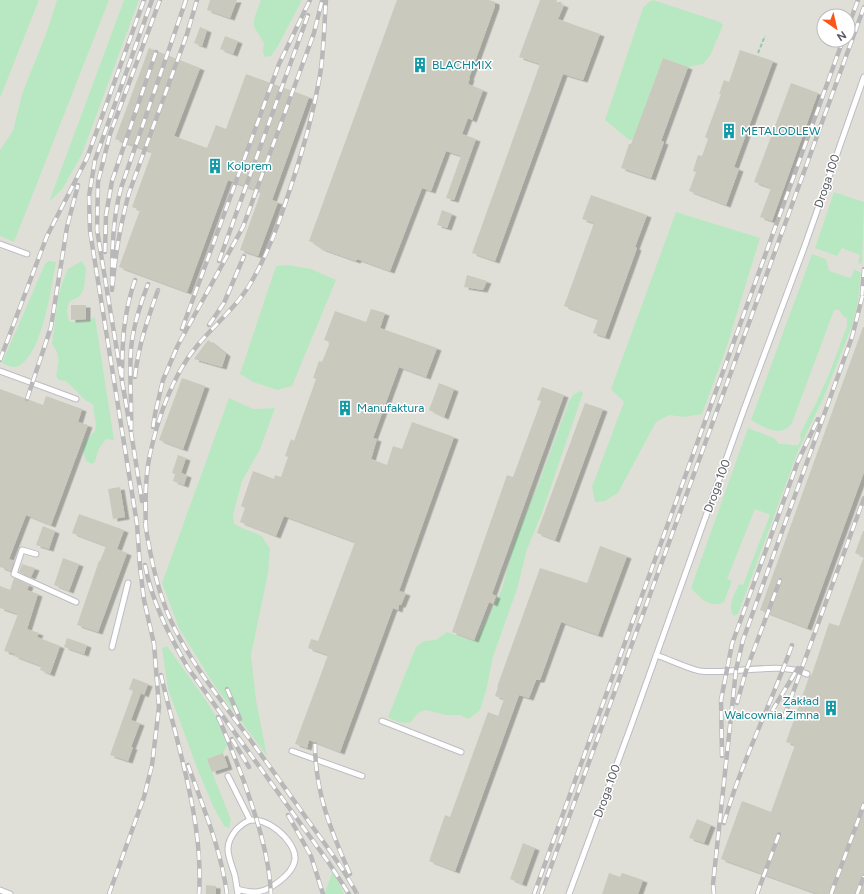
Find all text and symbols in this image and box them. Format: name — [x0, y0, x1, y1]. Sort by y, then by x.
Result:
north arrow — [816, 8, 856, 48]
text: N — [834, 28, 848, 44]
building icon: BLACHMIX — [411, 56, 429, 74]
place label: BLACHMIX — [432, 58, 493, 72]
building icon: METALODLEW — [720, 122, 738, 140]
place label: METALODLEW — [741, 124, 821, 138]
street label: Droga 100 — [811, 152, 843, 210]
building icon: Kolprem — [206, 157, 224, 175]
place label: Kolprem — [227, 159, 272, 173]
building icon: Manufaktura — [336, 399, 354, 417]
place label: Manufaktura — [357, 401, 424, 415]
street label: Droga 100 — [701, 457, 733, 515]
place label: Zakład Walcownia Zimna — [724, 694, 819, 722]
building icon: Zakład Walcownia Zimna — [822, 699, 840, 717]
street label: Droga 100 — [591, 762, 623, 820]

